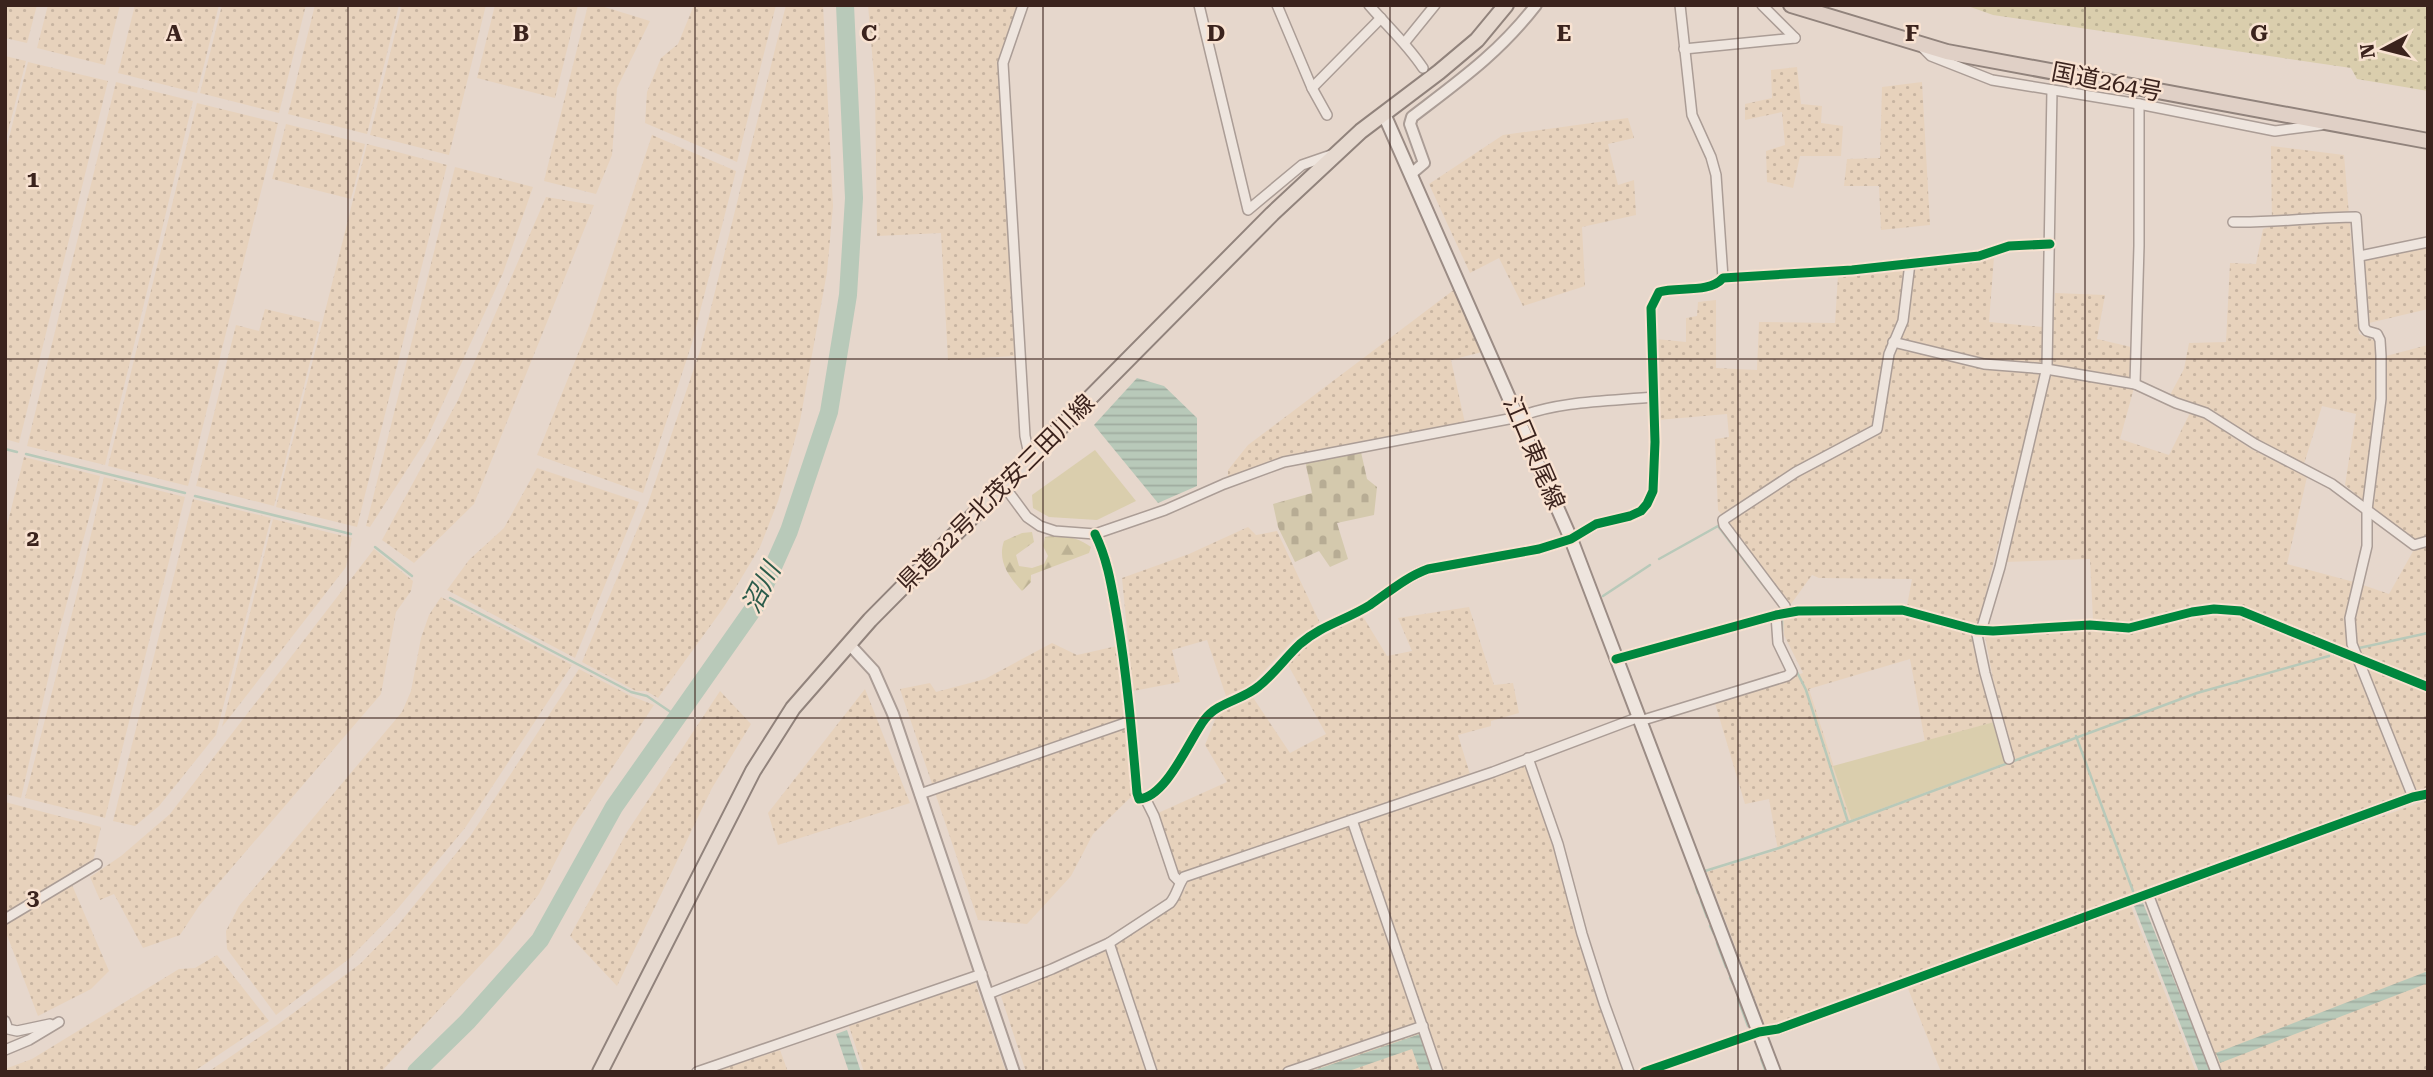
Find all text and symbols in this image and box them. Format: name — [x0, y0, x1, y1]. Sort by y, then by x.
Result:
north arrow — [2349, 14, 2419, 84]
text: A — [166, 20, 183, 47]
text: B — [513, 20, 529, 47]
text: C — [861, 20, 877, 47]
text: D — [1207, 20, 1225, 47]
text: E — [1557, 20, 1571, 47]
text: F — [1905, 20, 1919, 47]
text: G — [2250, 20, 2268, 47]
text: N — [2355, 42, 2380, 60]
street label: 国道264号 — [2049, 58, 2165, 106]
text: 1 — [27, 166, 40, 193]
street label: 県道22号北茂安三田川線 — [892, 389, 1100, 597]
street label: 江口東尾線 — [1498, 392, 1570, 514]
text: 2 — [27, 525, 39, 552]
water label: 沼川 — [736, 555, 788, 618]
text: 3 — [27, 884, 40, 911]

